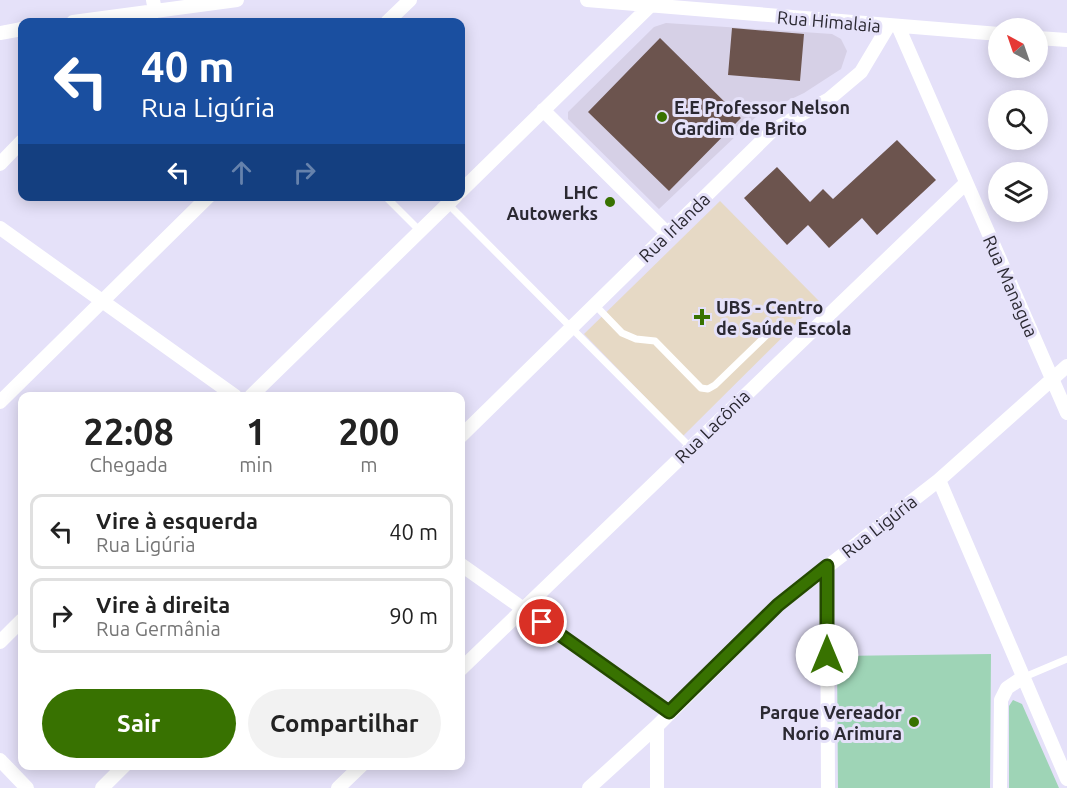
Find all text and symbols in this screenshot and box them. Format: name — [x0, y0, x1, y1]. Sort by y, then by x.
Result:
street label: Rua Himalaia — [776, 6, 882, 36]
north arrow — [988, 18, 1048, 78]
map controls — [988, 18, 1048, 222]
icon: left — [42, 42, 120, 120]
text: 40 m — [141, 43, 235, 90]
button: search — [988, 90, 1048, 150]
text: Rua Ligúria — [141, 92, 275, 122]
place label: E.E Professor Nelson Gardim de Brito — [674, 97, 850, 138]
marker: E.E Professor Nelson Gardim de Brito — [655, 110, 669, 124]
icon: left — [162, 156, 195, 189]
icon: ahead — [225, 156, 258, 189]
icon: right — [288, 156, 321, 189]
button: layers — [988, 162, 1048, 222]
place label: LHC Autowerks — [506, 182, 598, 223]
street label: Rua Irlanda — [635, 188, 713, 266]
marker: LHC Autowerks — [603, 195, 617, 209]
street label: Rua Managua — [980, 232, 1042, 340]
place label: UBS - Centro de Saúde Escola — [716, 297, 852, 338]
marker: UBS - Centro de Saúde Escola — [693, 308, 711, 326]
street label: Rua Lacônia — [671, 385, 753, 467]
text: 22:08 — [84, 411, 174, 452]
text: 1 — [246, 411, 266, 452]
text: 200 — [338, 411, 399, 452]
text: Chegada — [89, 453, 168, 476]
text: min — [239, 453, 273, 476]
text: m — [360, 453, 378, 476]
street label: Rua Ligúria — [838, 491, 920, 561]
text: Vire à esquerda — [96, 508, 258, 533]
icon: left — [45, 515, 78, 548]
text: 40 m — [389, 519, 438, 544]
text: Rua Ligúria — [96, 533, 195, 556]
text: Vire à direita — [96, 592, 230, 617]
pin — [516, 596, 567, 647]
icon: right — [45, 599, 78, 632]
text: 90 m — [389, 603, 438, 628]
icon: arrive — [525, 605, 558, 638]
text: Rua Germânia — [96, 617, 221, 640]
position arrow — [795, 623, 859, 687]
button: Sair — [42, 689, 236, 758]
button: Compartilhar — [248, 689, 441, 758]
place label: Parque Vereador Norio Arimura — [759, 702, 903, 743]
marker: Parque Vereador Norio Arimura — [907, 715, 921, 729]

